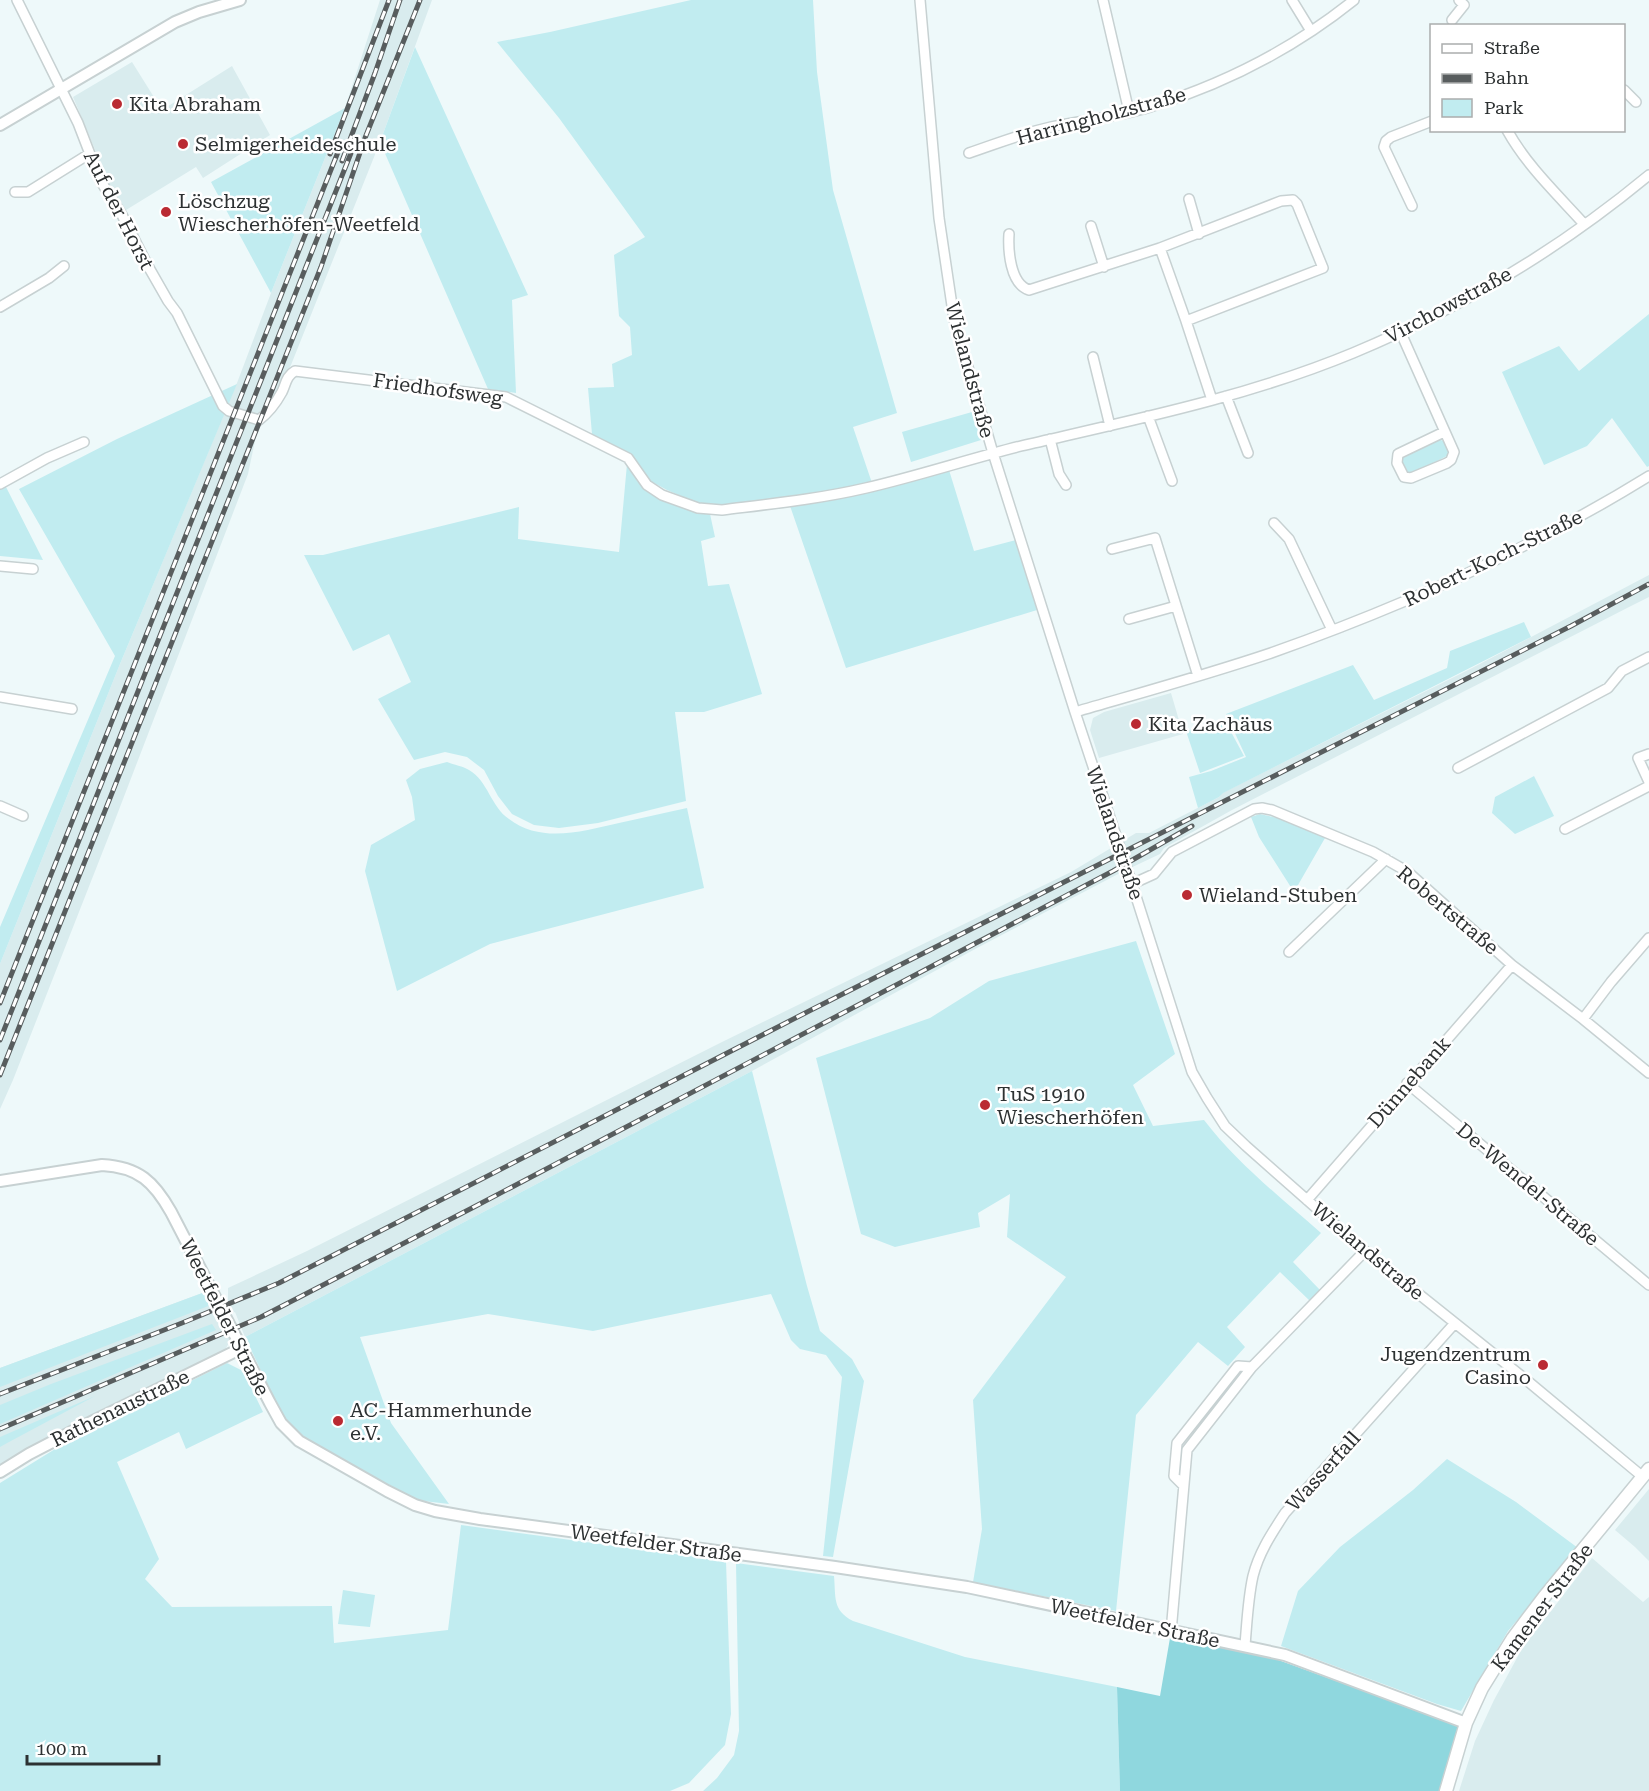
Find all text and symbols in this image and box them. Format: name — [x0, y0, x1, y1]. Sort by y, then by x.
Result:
legend — [1430, 24, 1625, 132]
text: Straße — [1484, 37, 1540, 58]
text: Bahn — [1484, 67, 1529, 88]
street label: Harringholzstraße — [1014, 82, 1188, 150]
place label: Kita Abraham — [129, 92, 261, 116]
marker: Kita Abraham — [110, 97, 124, 111]
text: Park — [1484, 97, 1524, 118]
place label: Selmigerheideschule — [195, 132, 396, 156]
marker: Selmigerheideschule — [176, 137, 190, 151]
street label: Auf der Horst — [79, 147, 159, 274]
place label: Löschzug Wiescherhöfen-Weetfeld — [178, 189, 420, 236]
marker: Löschzug Wiescherhöfen-Weetfeld — [159, 205, 173, 219]
street label: Virchowstraße — [1381, 262, 1515, 348]
street label: Wielandstraße — [940, 300, 1000, 440]
street label: Friedhofsweg — [372, 368, 505, 410]
street label: Robert-Koch-Straße — [1400, 504, 1586, 612]
place label: Kita Zachäus — [1148, 712, 1272, 736]
marker: Kita Zachäus — [1129, 717, 1143, 731]
street label: Wielandstraße — [1081, 763, 1149, 903]
street label: Robertstraße — [1392, 861, 1504, 959]
place label: Wieland-Stuben — [1199, 883, 1357, 907]
marker: Wieland-Stuben — [1180, 888, 1194, 902]
street label: Dünnebank — [1363, 1031, 1455, 1133]
place label: TuS 1910 Wiescherhöfen — [997, 1082, 1144, 1129]
marker: TuS 1910 Wiescherhöfen — [978, 1098, 992, 1112]
street label: De-Wendel-Straße — [1452, 1117, 1604, 1251]
street label: Wielandstraße — [1307, 1197, 1429, 1305]
street label: Weetfelder Straße — [175, 1235, 275, 1399]
place label: Jugendzentrum Casino — [1380, 1342, 1531, 1389]
marker: Jugendzentrum Casino — [1536, 1358, 1550, 1372]
street label: Rathenaustraße — [47, 1364, 193, 1452]
place label: AC-Hammerhunde e.V. — [350, 1398, 532, 1445]
marker: AC-Hammerhunde e.V. — [331, 1414, 345, 1428]
street label: Wasserfall — [1281, 1426, 1365, 1516]
street label: Weetfelder Straße — [569, 1519, 743, 1567]
street label: Kamener Straße — [1486, 1538, 1598, 1676]
street label: Weetfelder Straße — [1048, 1593, 1222, 1653]
scale bar — [27, 1728, 159, 1766]
text: 100 m — [36, 1738, 87, 1759]

